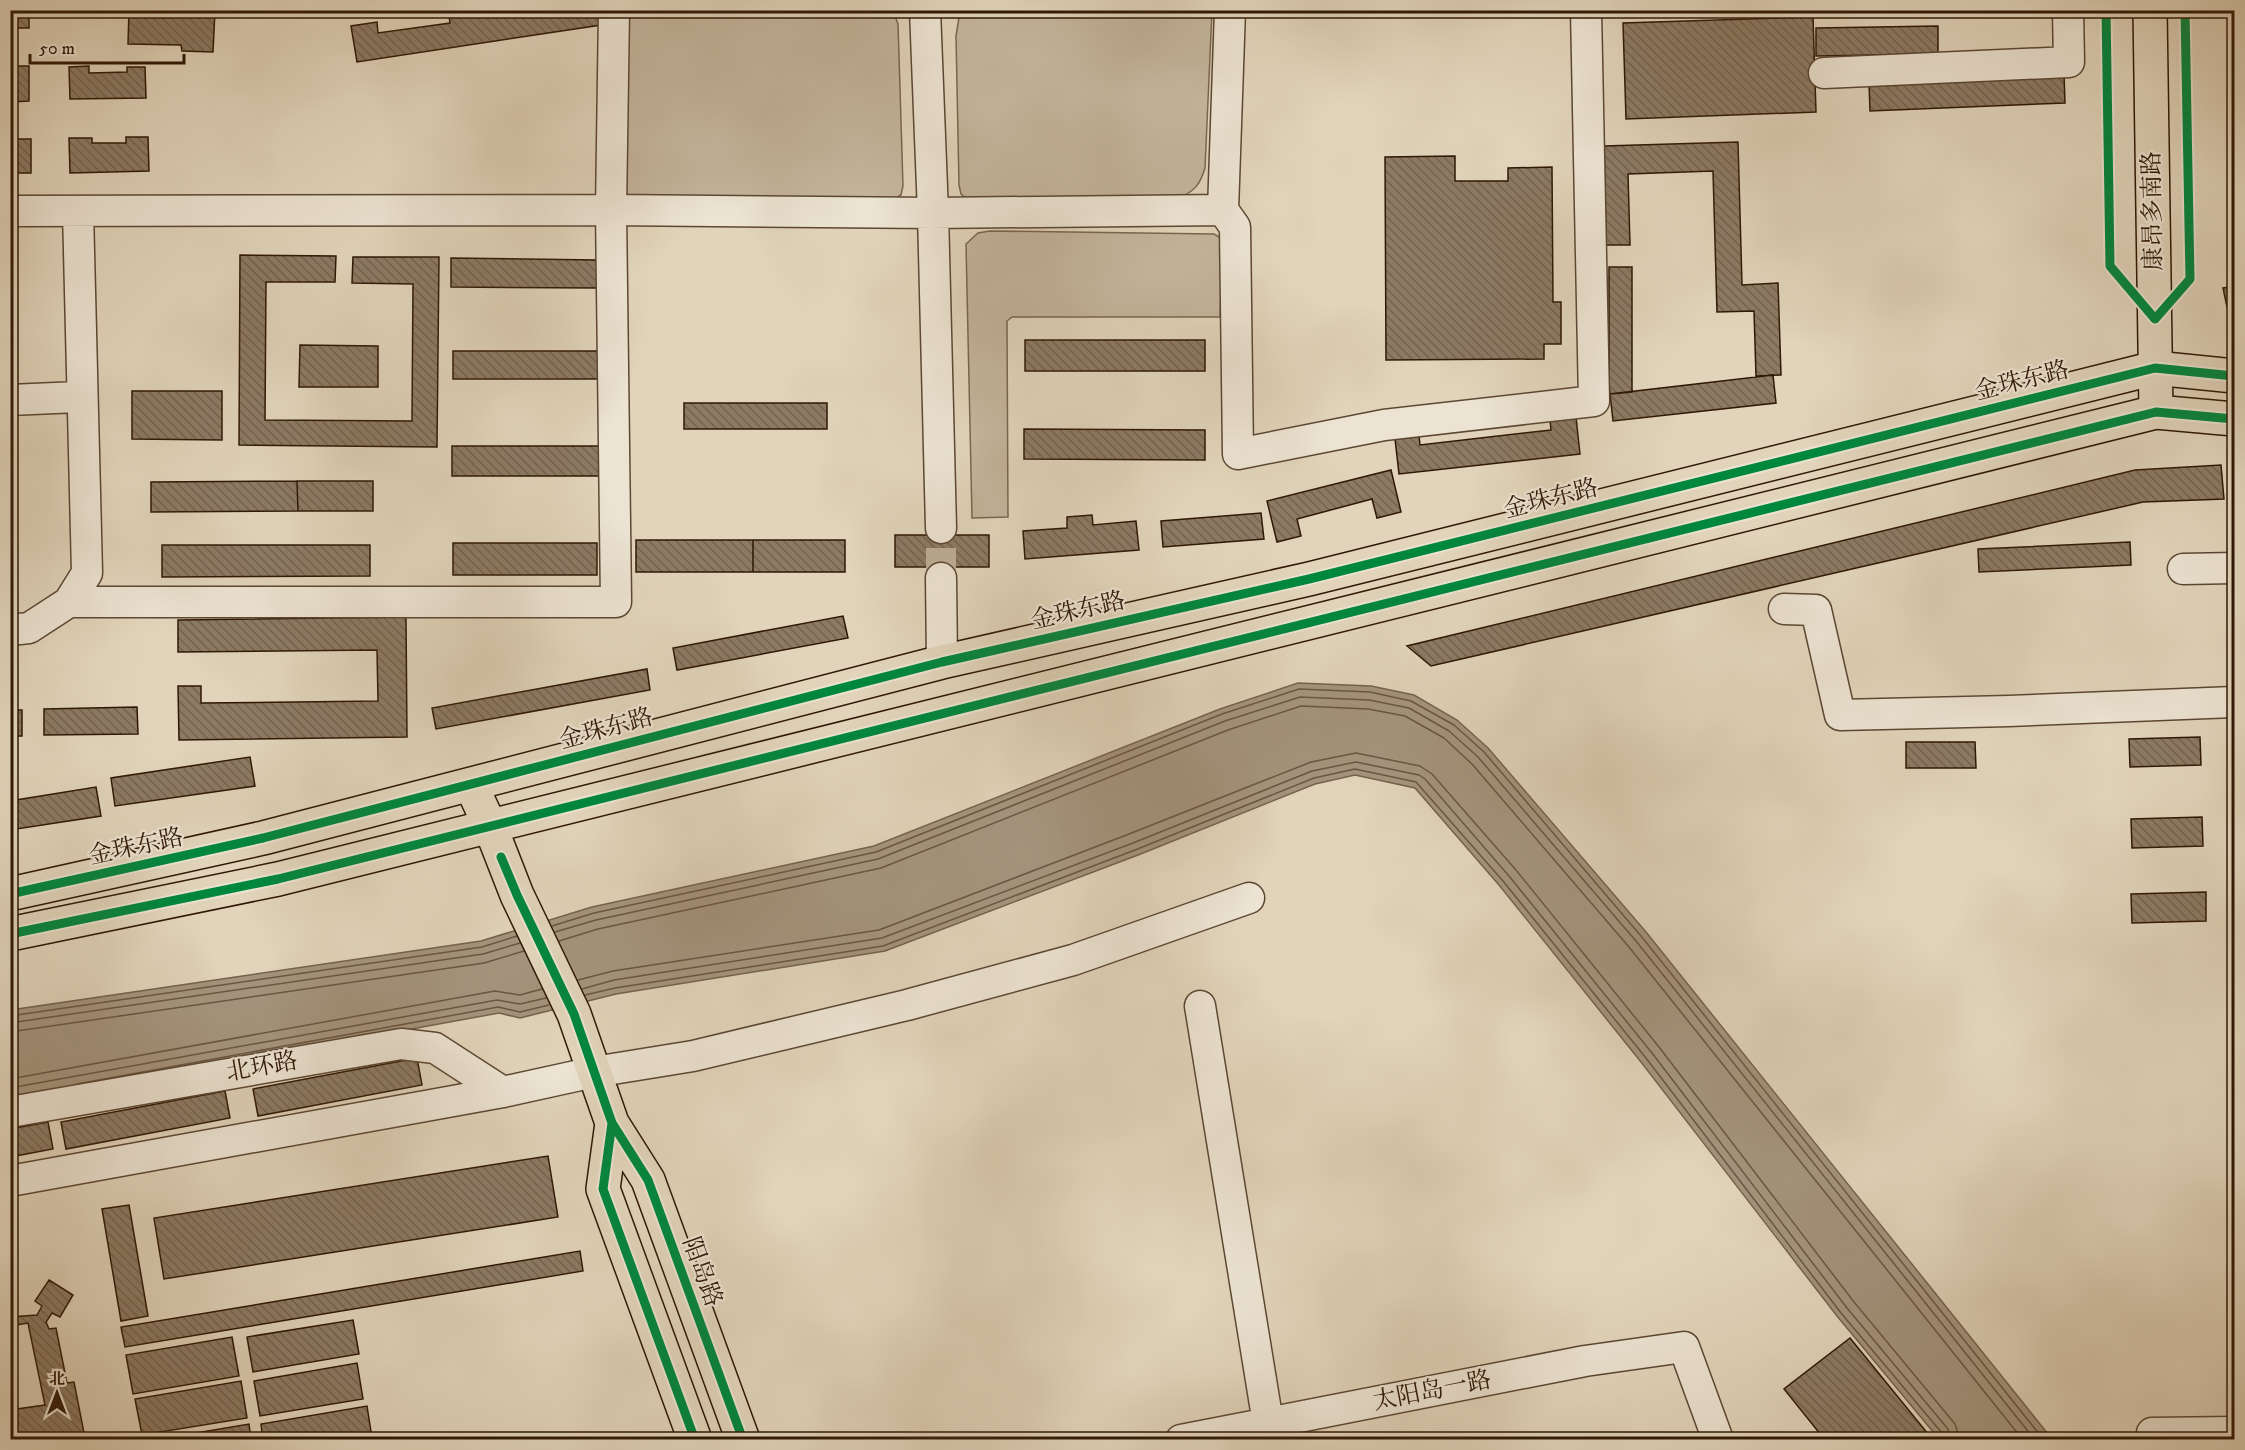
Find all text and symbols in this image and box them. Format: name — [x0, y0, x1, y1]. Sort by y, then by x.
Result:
scale bar — [30, 27, 184, 65]
text: 50 m — [39, 38, 75, 60]
street label: 康昂多南路 — [2137, 151, 2169, 271]
street label: 金珠东路 — [1972, 355, 2072, 407]
street label: 金珠东路 — [1501, 473, 1601, 525]
street label: 金珠东路 — [1028, 586, 1128, 636]
street label: 金珠东路 — [556, 702, 656, 756]
street label: 金珠东路 — [86, 822, 186, 872]
street label: 北环路 — [224, 1046, 300, 1088]
street label: 阳岛路 — [676, 1233, 728, 1311]
north arrow — [27, 1363, 87, 1423]
street label: 太阳岛一路 — [1370, 1365, 1494, 1417]
text: 北 — [49, 1369, 65, 1389]

